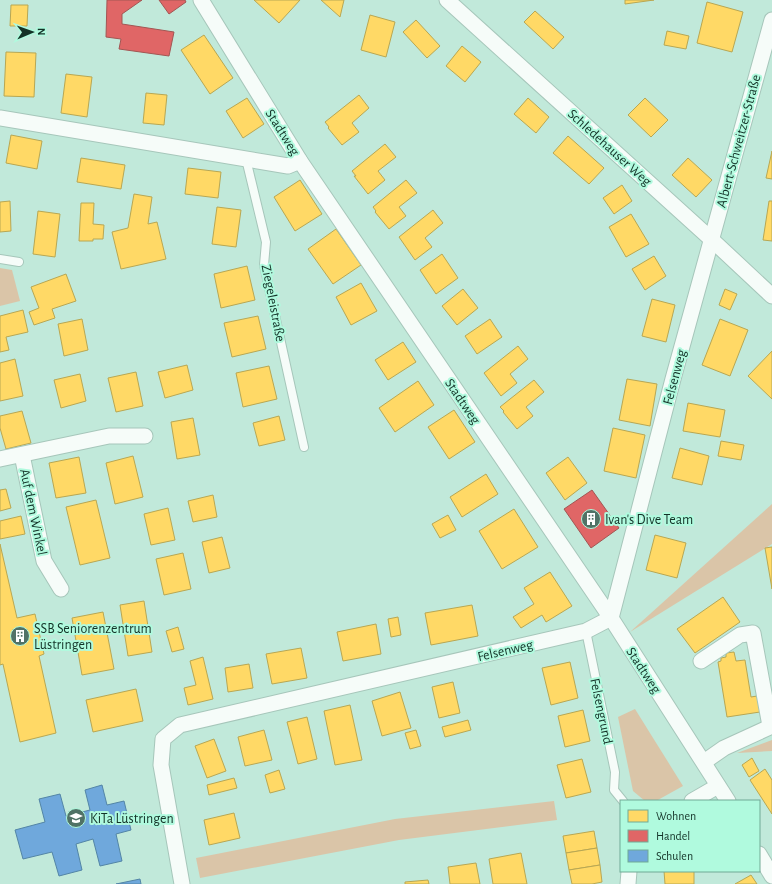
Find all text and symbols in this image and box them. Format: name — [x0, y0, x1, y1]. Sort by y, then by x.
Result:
north arrow — [12, 12, 52, 52]
text: N — [36, 28, 47, 36]
street label: Albert-Schweitzer-Straße — [714, 73, 763, 209]
street label: Stadtweg — [263, 107, 302, 158]
street label: Schledehauser Weg — [565, 107, 654, 189]
street label: Ziegeleistraße — [259, 263, 287, 343]
street label: Felsenweg — [661, 348, 689, 406]
street label: Stadtweg — [442, 376, 483, 427]
street label: Auf dem Winkel — [17, 468, 49, 557]
building icon: Ivan's Dive Team — [580, 508, 602, 530]
place label: Ivan's Dive Team — [605, 513, 693, 527]
place label: SSB Seniorenzentrum Lüstringen — [34, 622, 152, 652]
building icon: SSB Seniorenzentrum Lüstringen — [9, 625, 31, 647]
street label: Felsenweg — [476, 638, 534, 664]
street label: Stadtweg — [623, 645, 663, 696]
street label: Felsengrund — [587, 677, 615, 746]
legend — [620, 800, 760, 872]
school or university icon: KiTa Lüstringen — [65, 807, 87, 829]
text: Wohnen — [656, 810, 696, 822]
place label: KiTa Lüstringen — [90, 812, 174, 826]
text: Handel — [656, 830, 690, 842]
text: Schulen — [656, 850, 693, 862]

